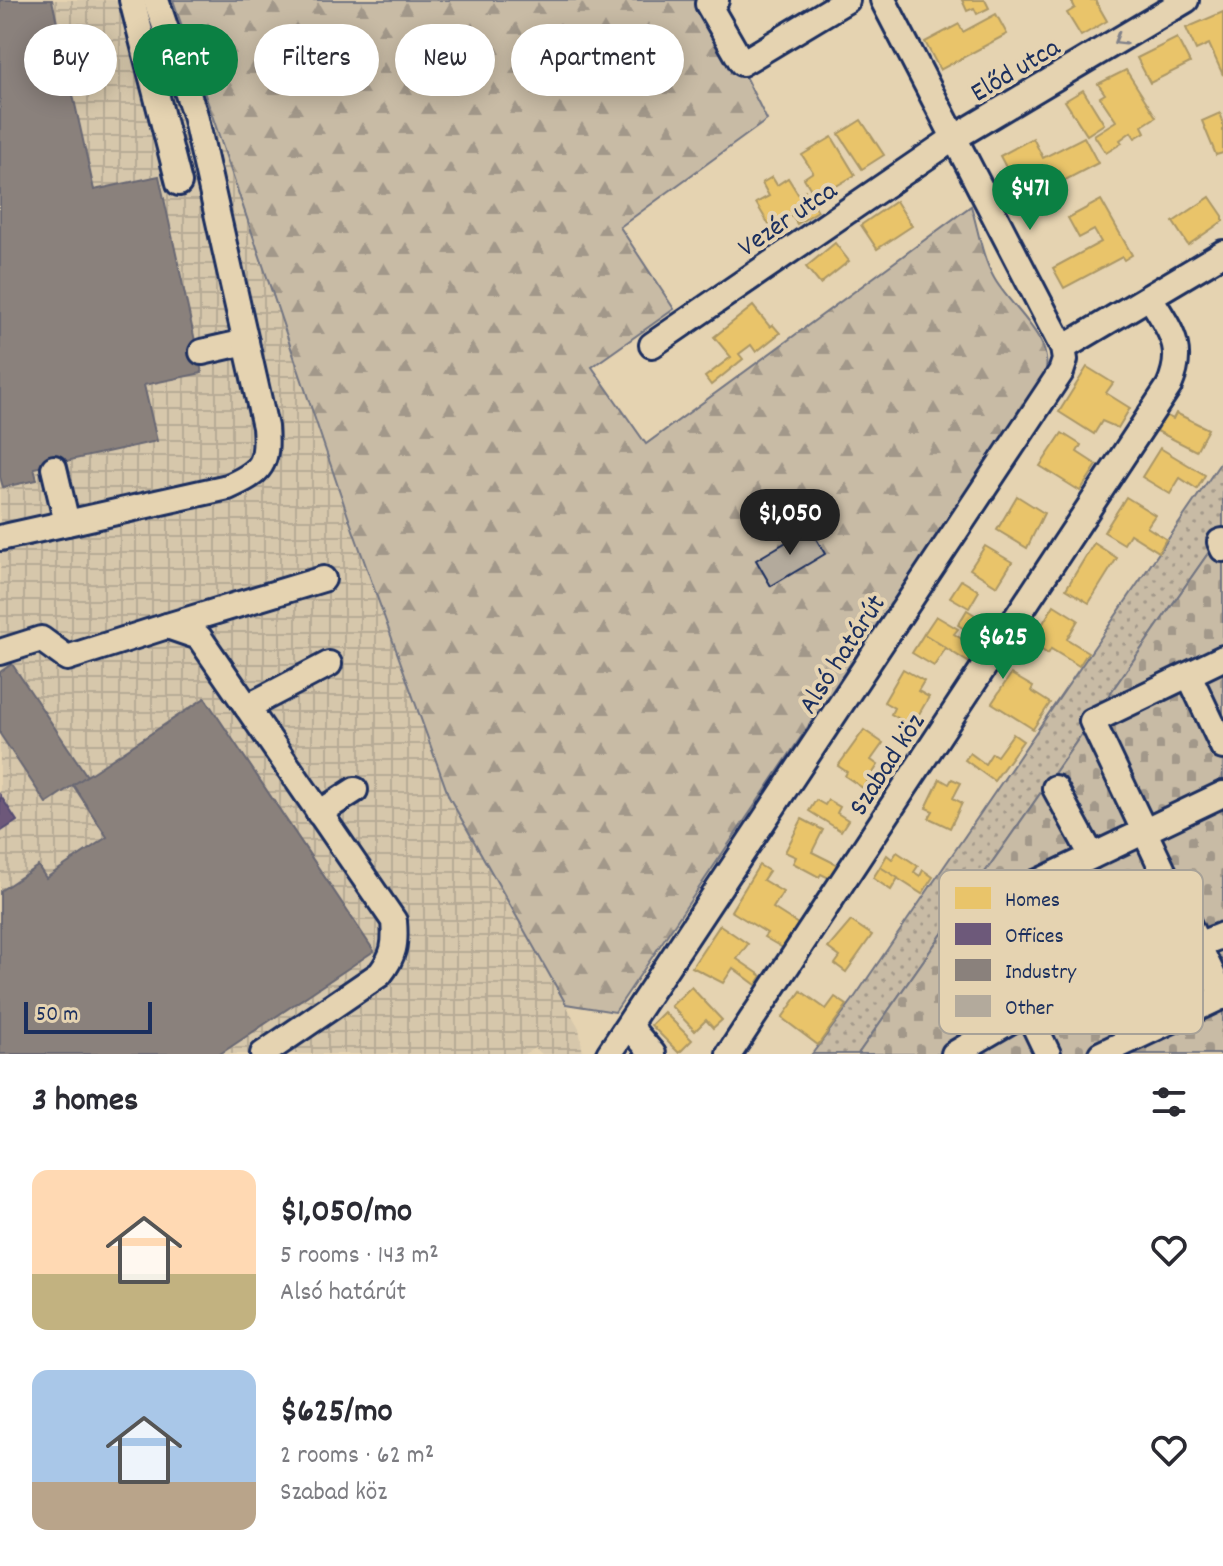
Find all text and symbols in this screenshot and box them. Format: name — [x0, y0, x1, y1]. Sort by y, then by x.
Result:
chip: Buy — [24, 24, 117, 96]
chip: Rent — [133, 24, 238, 96]
chip: Filters — [254, 24, 379, 96]
chip: New — [395, 24, 495, 96]
chip: Apartment — [511, 24, 684, 96]
street label: Előd utca — [964, 29, 1070, 115]
one-way arrow — [1113, 30, 1128, 46]
pin: $471 — [983, 164, 1077, 232]
text: $471 — [1010, 171, 1050, 208]
street label: Vezér utca — [731, 173, 847, 269]
pin: $1,050 — [725, 489, 855, 557]
text: $1,050 — [758, 496, 822, 533]
street label: Alsó határút — [790, 588, 898, 724]
pin: $625 — [956, 613, 1050, 681]
text: $625 — [978, 620, 1028, 657]
street label: Szabad köz — [841, 706, 938, 825]
legend — [939, 870, 1203, 1034]
text: Homes — [1005, 886, 1060, 917]
text: Offices — [1005, 922, 1064, 953]
text: Industry — [1005, 958, 1077, 989]
text: Other — [1005, 994, 1055, 1025]
scale bar — [24, 998, 152, 1034]
text: 50 m — [36, 1000, 78, 1031]
text: 3 homes — [32, 1078, 138, 1127]
icon: filters — [1147, 1080, 1191, 1124]
text: $1,050/mo — [280, 1189, 412, 1238]
icon: home — [96, 1202, 192, 1298]
icon: heart — [1147, 1228, 1191, 1272]
text: 5 rooms · 143 m² — [280, 1238, 439, 1275]
text: Alsó határút — [280, 1275, 406, 1312]
text: $625/mo — [280, 1389, 393, 1438]
icon: home — [96, 1402, 192, 1498]
icon: heart — [1147, 1428, 1191, 1472]
text: 2 rooms · 62 m² — [280, 1438, 434, 1475]
text: Szabad köz — [280, 1475, 387, 1512]

